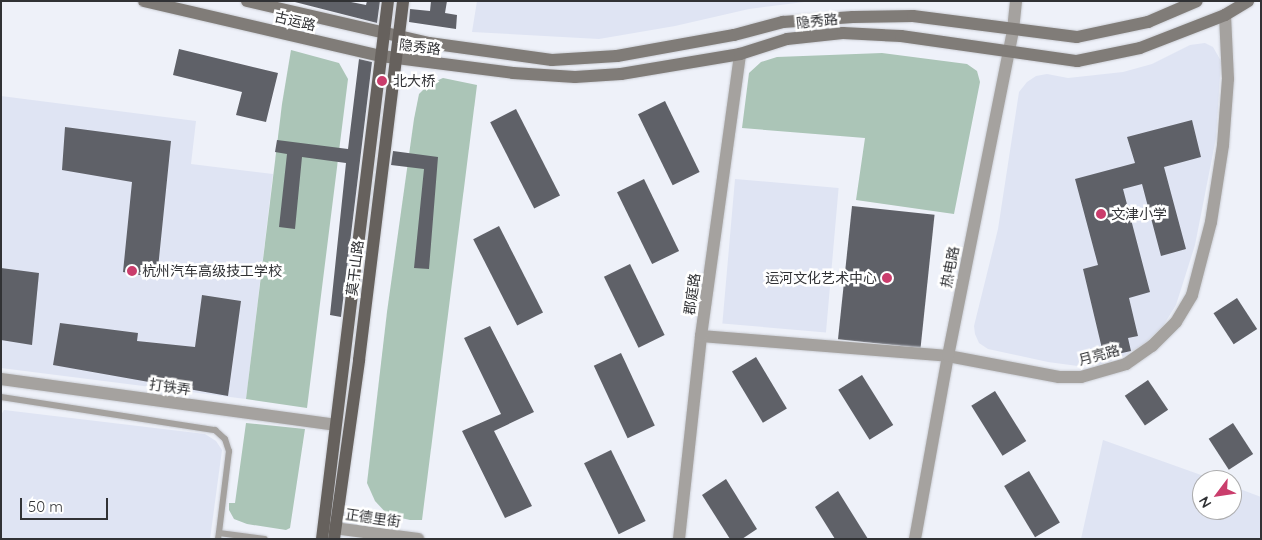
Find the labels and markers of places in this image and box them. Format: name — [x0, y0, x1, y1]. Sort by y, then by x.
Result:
place label: 北大桥 — [393, 73, 435, 89]
marker: 北大桥 — [375, 74, 389, 88]
place label: 文津小学 — [1111, 206, 1167, 222]
marker: 文津小学 — [1095, 208, 1107, 220]
place label: 杭州汽车高级技工学校 — [142, 263, 282, 279]
marker: 杭州汽车高级技工学校 — [126, 265, 138, 277]
place label: 运河文化艺术中心 — [765, 270, 877, 286]
marker: 运河文化艺术中心 — [881, 272, 893, 284]

